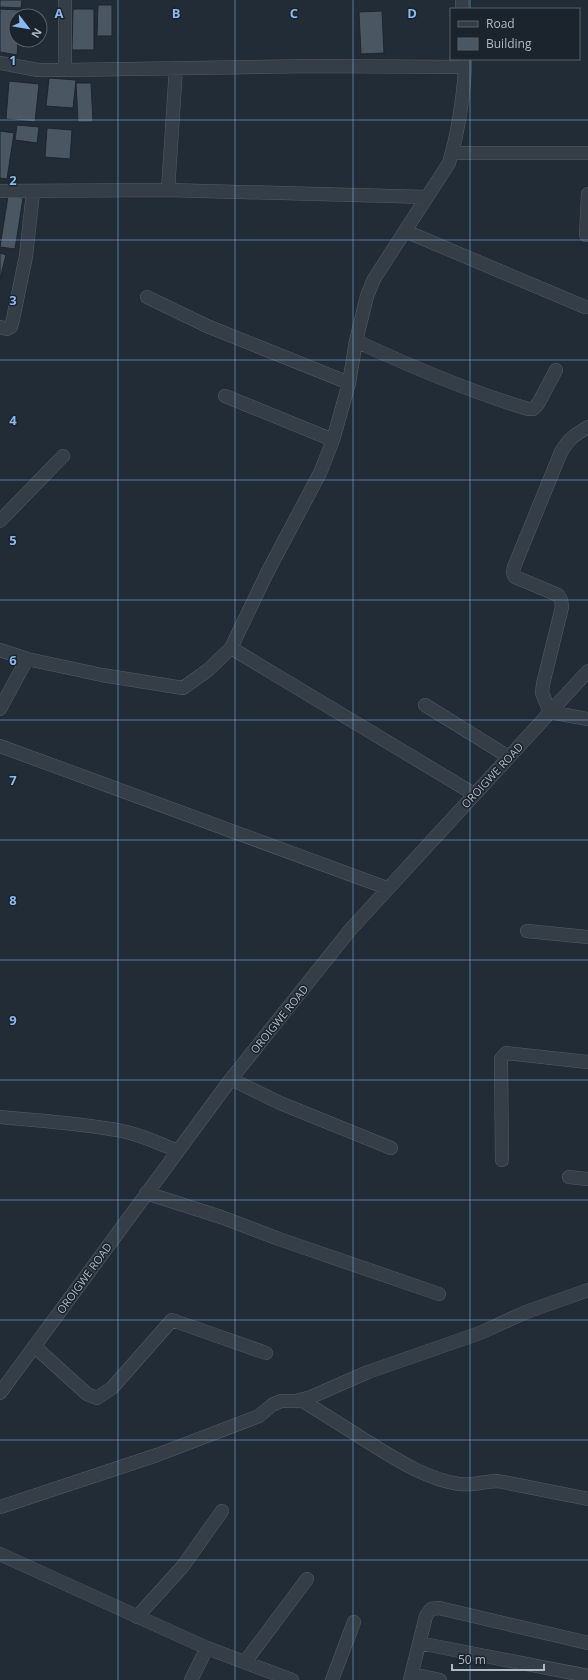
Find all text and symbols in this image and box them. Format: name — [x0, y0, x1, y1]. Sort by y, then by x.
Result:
text: A — [55, 4, 64, 22]
text: B — [172, 4, 181, 22]
text: C — [290, 4, 298, 22]
text: D — [407, 4, 417, 22]
north arrow — [8, 8, 48, 48]
legend — [450, 8, 580, 60]
text: Road — [486, 15, 515, 32]
text: N — [28, 26, 46, 41]
text: Building — [486, 35, 532, 52]
text: 1 — [9, 51, 17, 69]
text: 2 — [9, 171, 17, 189]
text: 3 — [9, 291, 17, 309]
text: 4 — [9, 411, 17, 429]
text: 5 — [9, 531, 17, 549]
text: 6 — [9, 651, 17, 669]
street label: OROIGWE ROAD — [458, 739, 526, 811]
text: 7 — [9, 771, 17, 789]
text: 8 — [9, 891, 17, 909]
street label: OROIGWE ROAD — [247, 981, 311, 1057]
text: 9 — [9, 1011, 17, 1029]
street label: OROIGWE ROAD — [53, 1239, 115, 1317]
scale bar — [452, 1646, 544, 1672]
text: 50 m — [458, 1651, 486, 1668]

